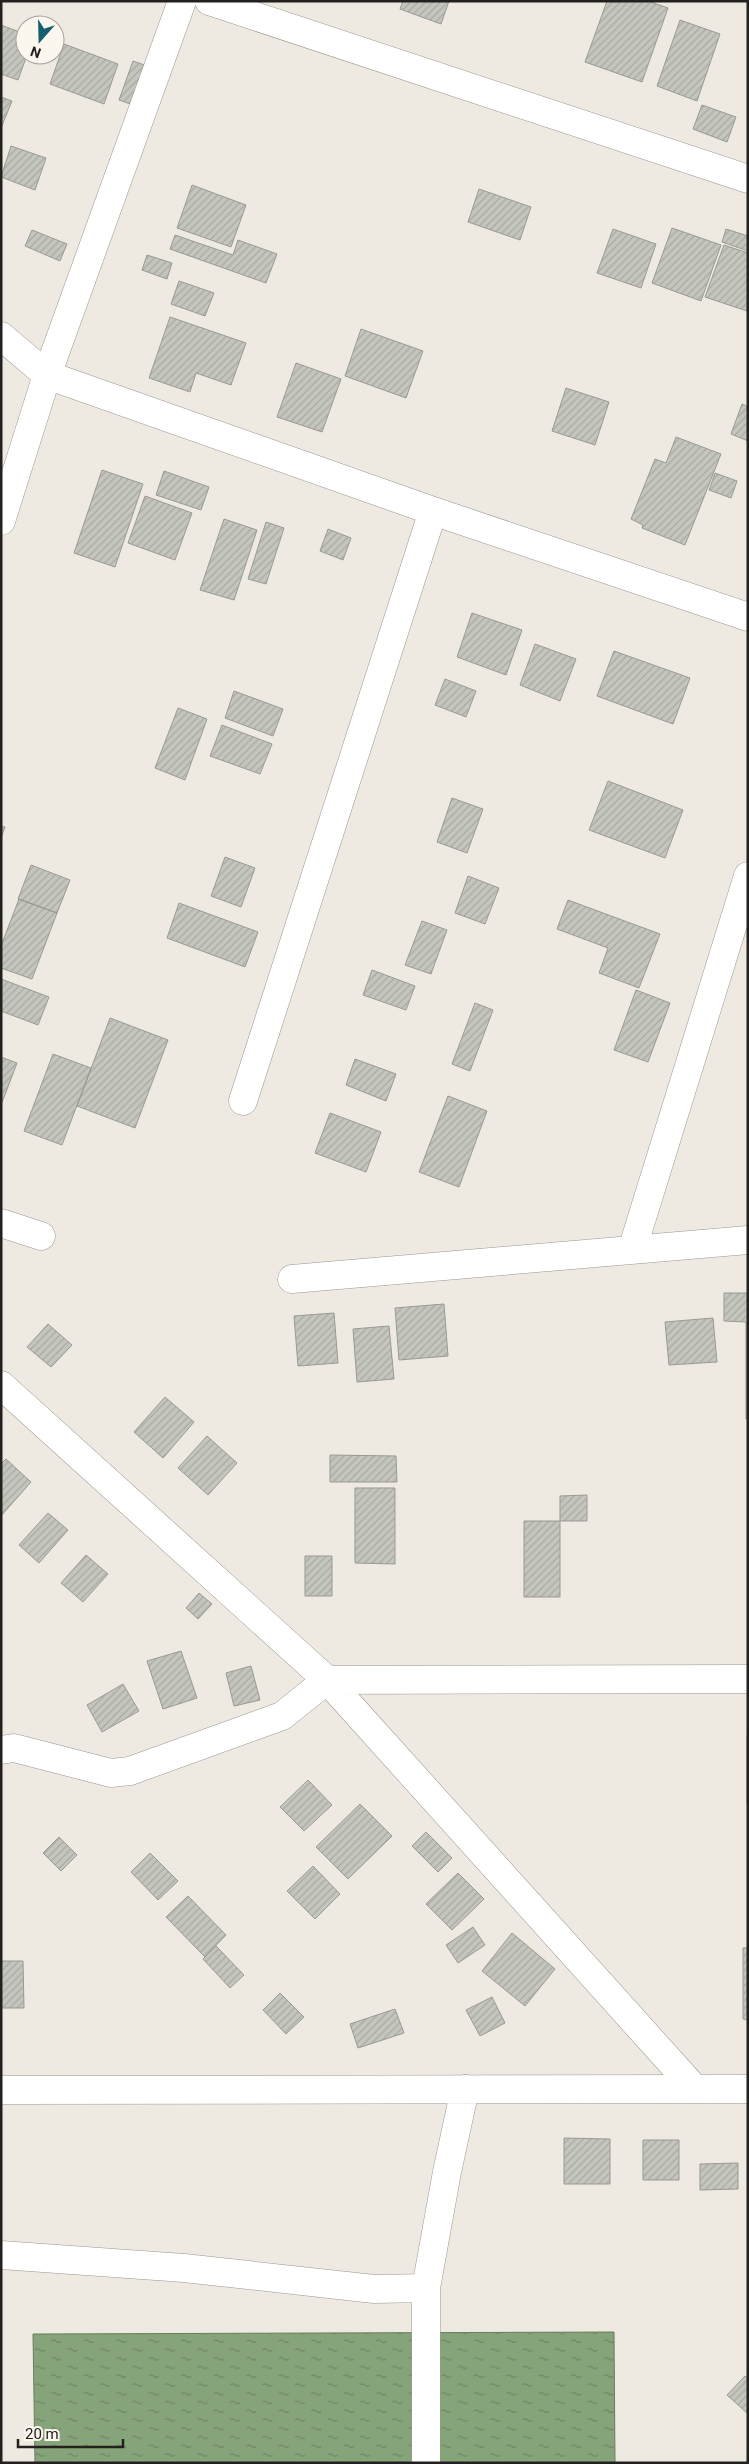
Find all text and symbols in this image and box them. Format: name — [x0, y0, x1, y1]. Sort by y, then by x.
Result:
north arrow — [15, 15, 65, 65]
text: N — [28, 43, 43, 61]
scale bar — [18, 2416, 122, 2448]
text: 20 m — [25, 2425, 59, 2443]

